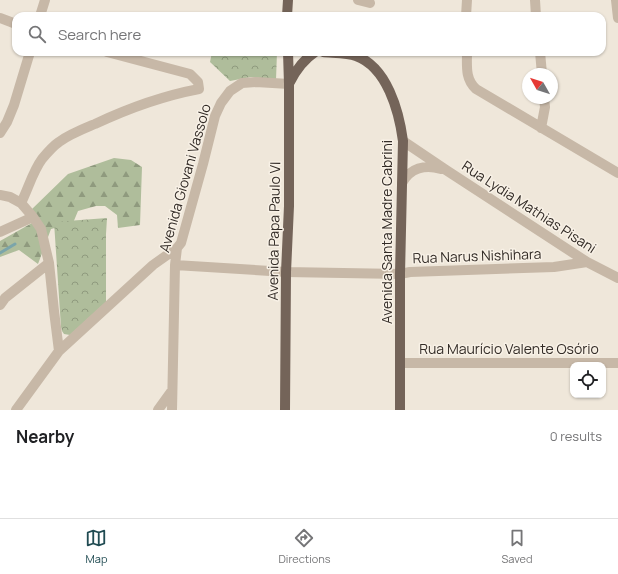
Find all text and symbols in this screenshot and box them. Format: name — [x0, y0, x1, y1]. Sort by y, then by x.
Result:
search box — [12, 12, 606, 56]
icon: search — [26, 23, 48, 45]
text: Search here — [58, 24, 141, 45]
north arrow — [522, 68, 558, 104]
street label: Avenida Giovani Vassolo — [154, 101, 215, 254]
street label: Avenida Santa Madre Cabrini — [377, 140, 396, 324]
street label: Rua Lydia Mathias Pisani — [458, 156, 600, 257]
street label: Avenida Papa Paulo VI — [263, 162, 284, 300]
street label: Rua Narus Nishihara — [412, 244, 542, 267]
street label: Rua Maurício Valente Osório — [419, 339, 599, 358]
map controls — [570, 362, 606, 398]
button: locate — [570, 362, 606, 398]
text: Nearby — [16, 425, 74, 448]
text: 0 results — [550, 427, 602, 445]
tab: Map — [85, 527, 107, 566]
tab: Directions — [278, 527, 331, 566]
tab: Saved — [502, 527, 533, 566]

